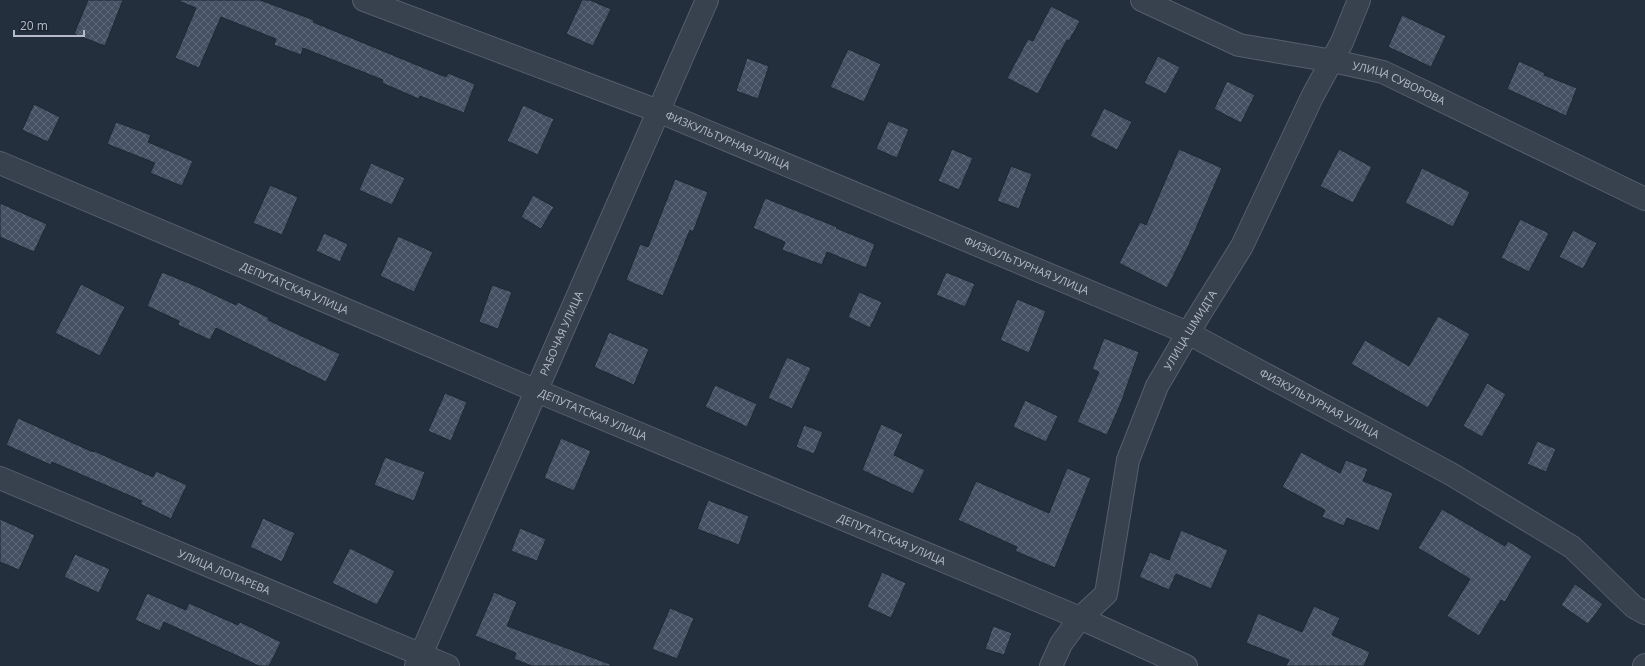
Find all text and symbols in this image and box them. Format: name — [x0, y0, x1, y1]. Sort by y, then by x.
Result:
scale bar — [14, 12, 84, 38]
text: 20 m — [20, 17, 48, 34]
street label: УЛИЦА СУВОРОВА — [1351, 57, 1448, 108]
street label: ФИЗКУЛЬТУРНАЯ УЛИЦА — [663, 107, 793, 173]
street label: ФИЗКУЛЬТУРНАЯ УЛИЦА — [962, 232, 1092, 298]
street label: ДЕПУТАТСКАЯ УЛИЦА — [238, 258, 351, 317]
street label: УЛИЦА ШМИДТА — [1160, 287, 1220, 373]
street label: РАБОЧАЯ УЛИЦА — [536, 288, 586, 378]
street label: ФИЗКУЛЬТУРНАЯ УЛИЦА — [1257, 365, 1382, 441]
street label: ДЕПУТАТСКАЯ УЛИЦА — [537, 385, 650, 443]
street label: ДЕПУТАТСКАЯ УЛИЦА — [836, 510, 948, 568]
street label: УЛИЦА ЛОПАРЕВА — [176, 546, 273, 598]

